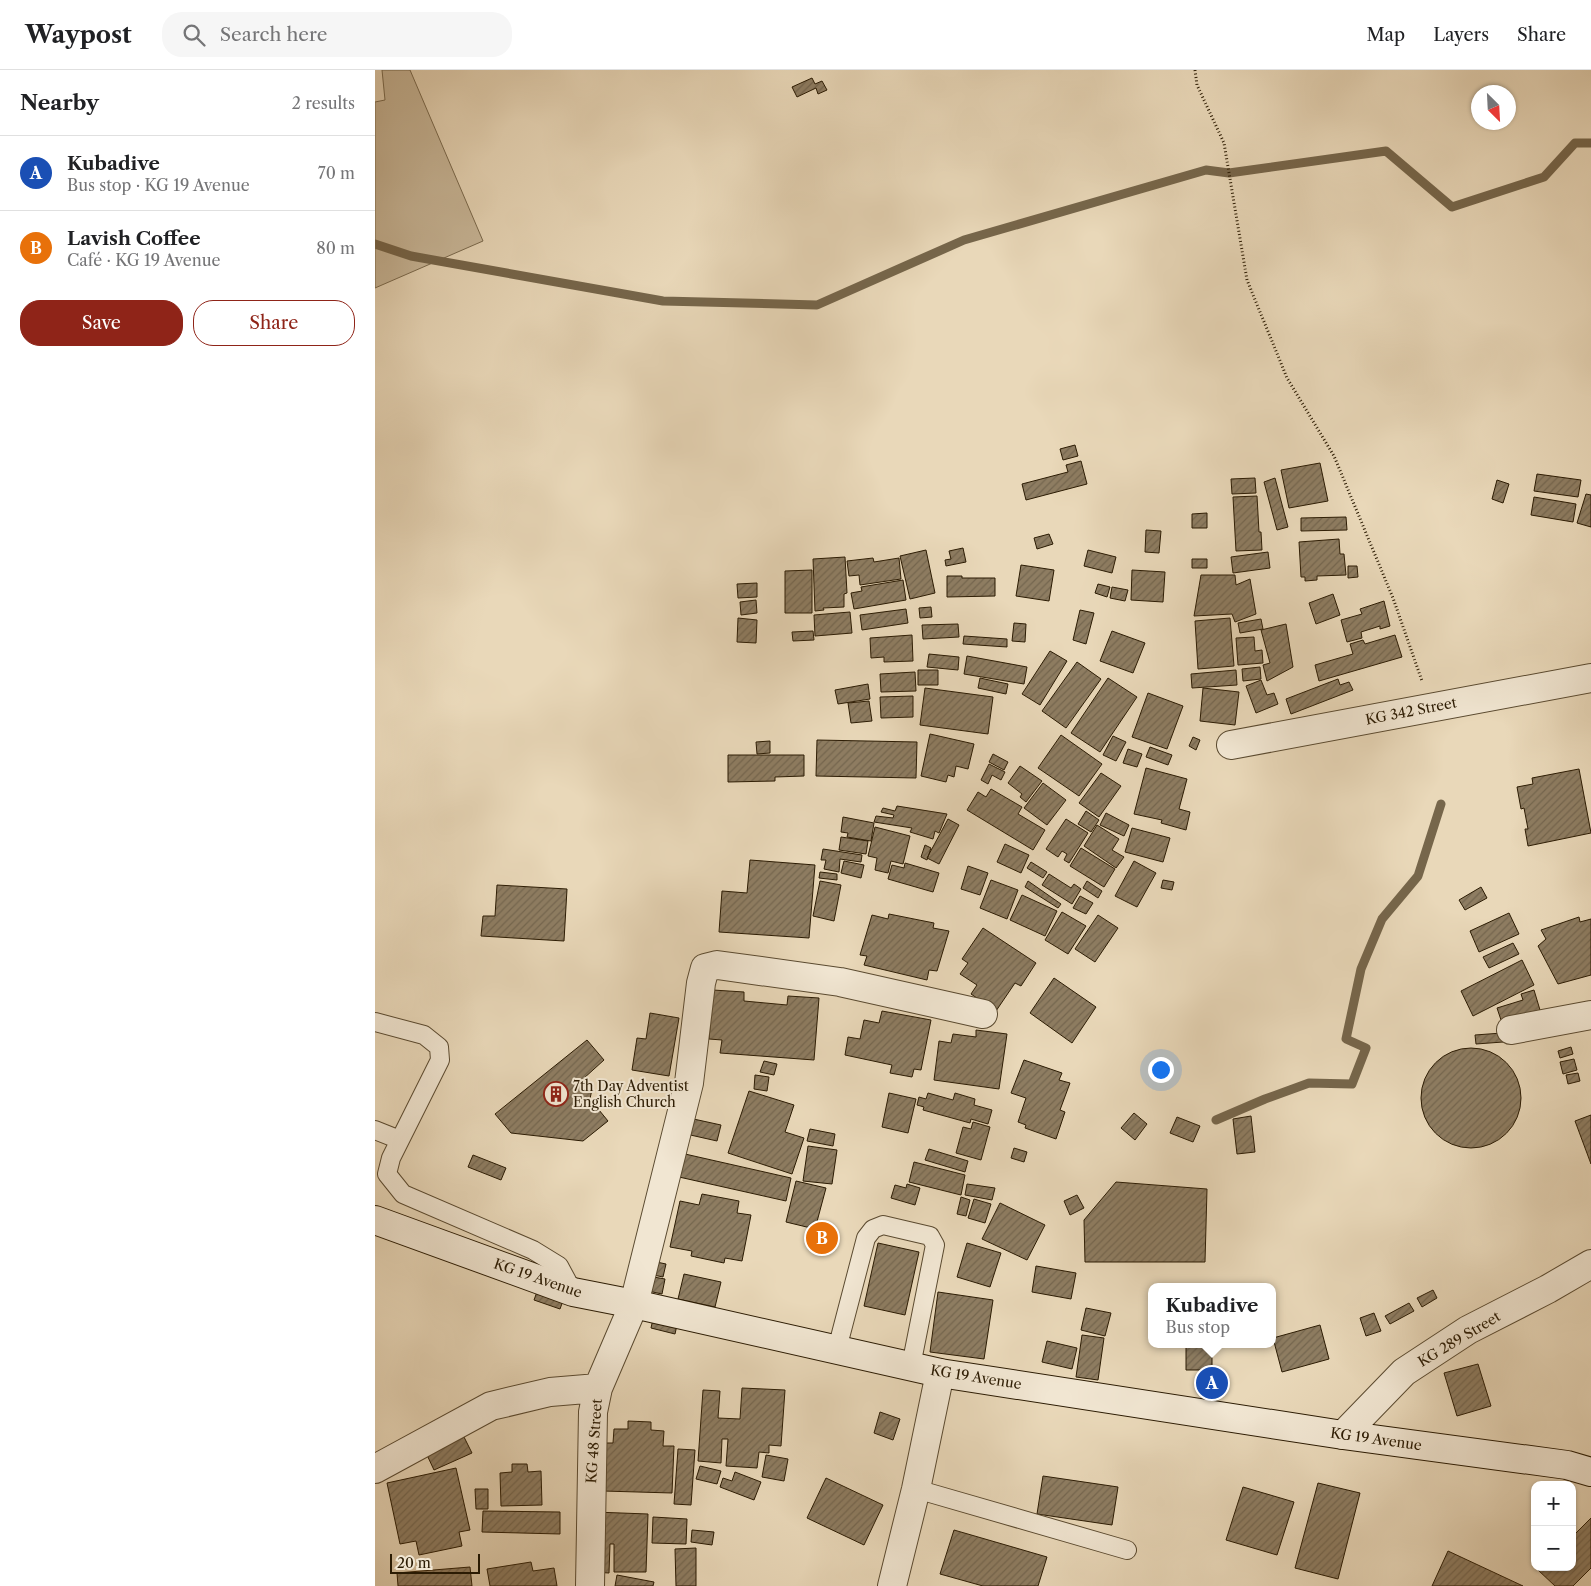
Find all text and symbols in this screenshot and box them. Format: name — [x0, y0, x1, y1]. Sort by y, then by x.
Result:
search box — [162, 12, 512, 57]
text: Waypost — [25, 20, 132, 49]
icon: search — [180, 21, 208, 49]
text: Search here — [220, 23, 327, 46]
text: Map — [1367, 24, 1405, 46]
text: Layers — [1433, 24, 1489, 46]
text: Share — [1517, 24, 1566, 46]
north arrow — [1471, 85, 1516, 130]
text: Nearby — [20, 90, 99, 115]
text: 2 results — [292, 93, 355, 113]
text: Kubadive — [67, 152, 160, 175]
text: A — [30, 163, 42, 183]
text: 70 m — [318, 163, 355, 183]
text: Bus stop · KG 19 Avenue — [67, 175, 250, 195]
text: Lavish Coffee — [67, 227, 201, 250]
text: B — [30, 238, 42, 258]
text: 80 m — [316, 238, 355, 258]
text: Café · KG 19 Avenue — [67, 250, 221, 270]
button: Save — [20, 300, 183, 346]
button: Share — [193, 300, 355, 346]
street label: KG 342 Street — [1364, 693, 1458, 729]
your location — [1148, 1057, 1174, 1083]
place label: 7th Day Adventist English Church — [573, 1077, 689, 1111]
building icon: 7th Day Adventist English Church — [543, 1081, 569, 1107]
pin: B — [806, 1219, 838, 1257]
street label: KG 19 Avenue — [492, 1254, 585, 1302]
popup — [1148, 1283, 1276, 1348]
text: Kubadive — [1166, 1294, 1258, 1317]
street label: KG 289 Street — [1414, 1307, 1504, 1371]
text: Bus stop — [1166, 1317, 1230, 1337]
street label: KG 19 Avenue — [929, 1361, 1023, 1393]
pin: A — [1196, 1364, 1228, 1402]
street label: KG 48 Street — [582, 1398, 606, 1484]
street label: KG 19 Avenue — [1329, 1424, 1423, 1454]
map controls — [1531, 1481, 1576, 1571]
button: + — [1531, 1481, 1576, 1526]
button: − — [1531, 1526, 1576, 1571]
scale bar — [390, 1551, 480, 1574]
text: 20 m — [397, 1554, 431, 1572]

